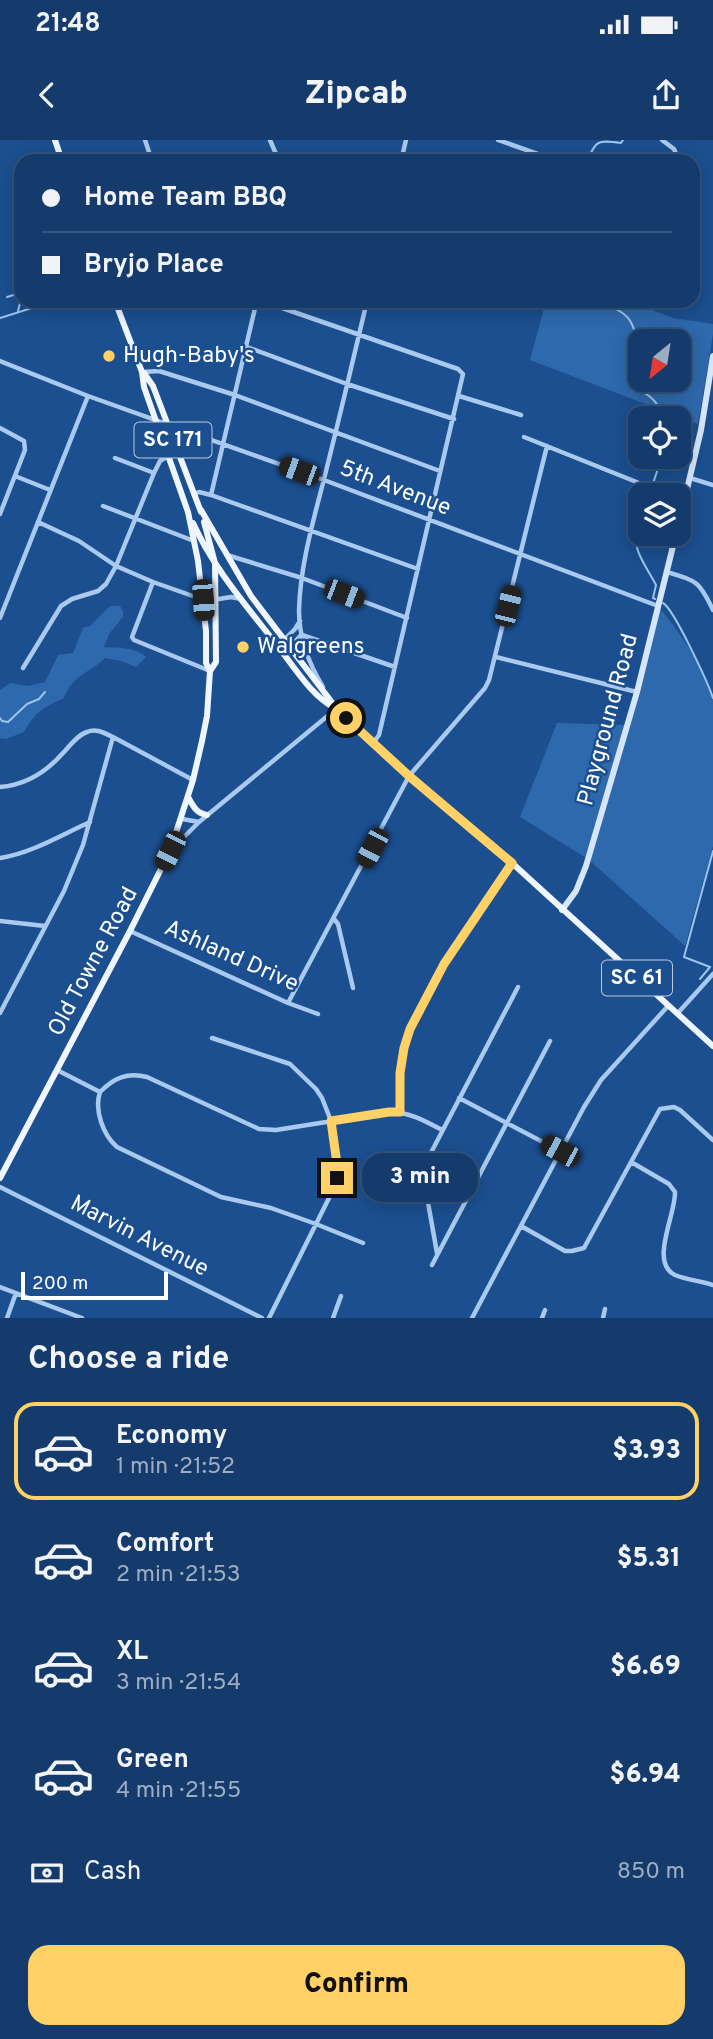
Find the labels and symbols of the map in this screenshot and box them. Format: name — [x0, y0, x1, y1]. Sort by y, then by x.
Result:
north arrow — [628, 329, 691, 392]
place label: Hugh-Baby's — [123, 342, 255, 371]
marker: Hugh-Baby's — [101, 348, 117, 364]
road number: SC 171 — [134, 422, 212, 458]
car — [276, 454, 323, 488]
street label: 5th Avenue — [335, 455, 455, 523]
car — [321, 577, 368, 611]
car — [192, 578, 215, 622]
car — [493, 583, 524, 629]
street label: Playground Road — [572, 631, 646, 809]
place label: Walgreens — [257, 633, 364, 662]
marker: Walgreens — [235, 639, 251, 655]
route start — [330, 702, 362, 734]
car — [353, 825, 392, 871]
car — [152, 828, 189, 874]
street label: Old Towne Road — [42, 882, 146, 1042]
street label: Ashland Drive — [159, 915, 303, 999]
road number: SC 61 — [602, 960, 672, 996]
car — [537, 1132, 584, 1170]
callout: 3 min — [362, 1154, 477, 1202]
route end — [321, 1162, 353, 1194]
street label: Marvin Avenue — [65, 1190, 213, 1284]
scale bar — [21, 1269, 168, 1301]

